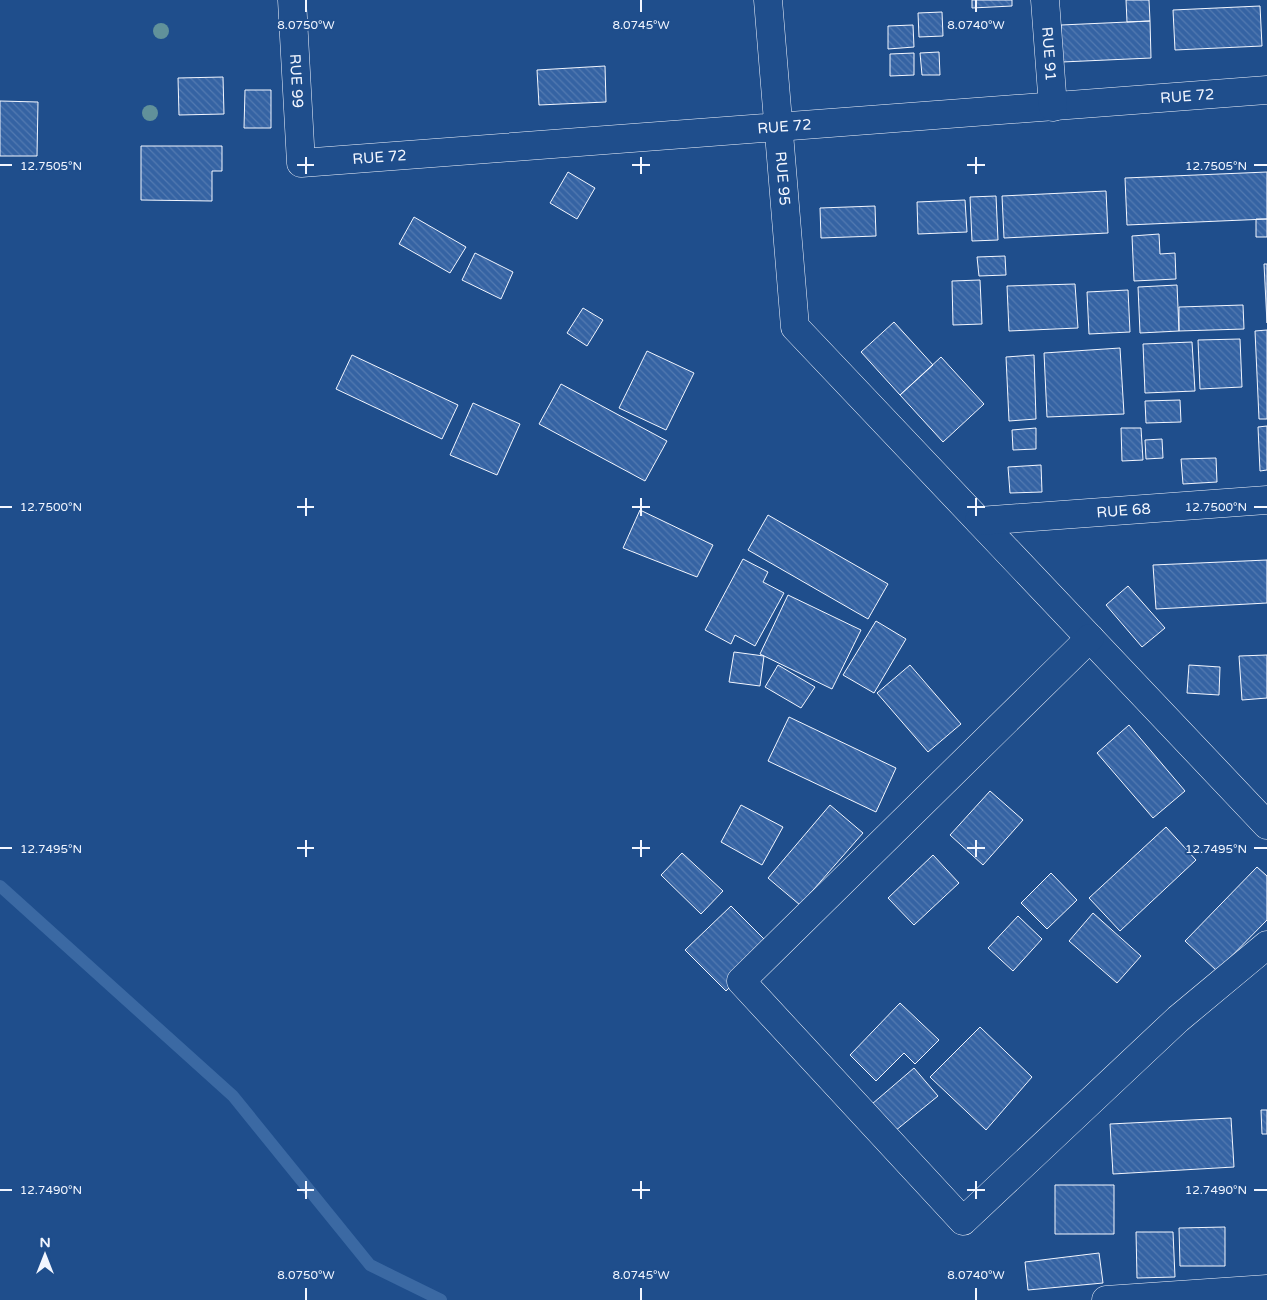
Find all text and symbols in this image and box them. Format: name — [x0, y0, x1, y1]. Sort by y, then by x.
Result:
text: 8.0750°W — [277, 18, 335, 32]
text: 8.0745°W — [612, 18, 670, 32]
text: 8.0740°W — [947, 18, 1005, 32]
street label: RUE 91 — [1038, 26, 1060, 82]
street label: RUE 99 — [286, 53, 307, 109]
street label: RUE 72 — [1159, 85, 1215, 107]
street label: RUE 72 — [757, 115, 812, 137]
street label: RUE 72 — [352, 146, 407, 168]
street label: RUE 95 — [772, 151, 794, 206]
text: 12.7505°N — [20, 159, 82, 173]
text: 12.7505°N — [1185, 159, 1247, 173]
text: 12.7500°N — [20, 500, 82, 514]
street label: RUE 68 — [1096, 500, 1151, 521]
text: 12.7500°N — [1185, 500, 1247, 514]
text: 12.7495°N — [20, 842, 82, 856]
text: 12.7495°N — [1185, 842, 1247, 856]
text: 12.7490°N — [20, 1183, 82, 1197]
text: 12.7490°N — [1185, 1183, 1247, 1197]
north arrow — [20, 1230, 70, 1280]
text: N — [39, 1234, 51, 1251]
text: 8.0750°W — [277, 1268, 335, 1282]
text: 8.0745°W — [612, 1268, 670, 1282]
text: 8.0740°W — [947, 1268, 1005, 1282]

